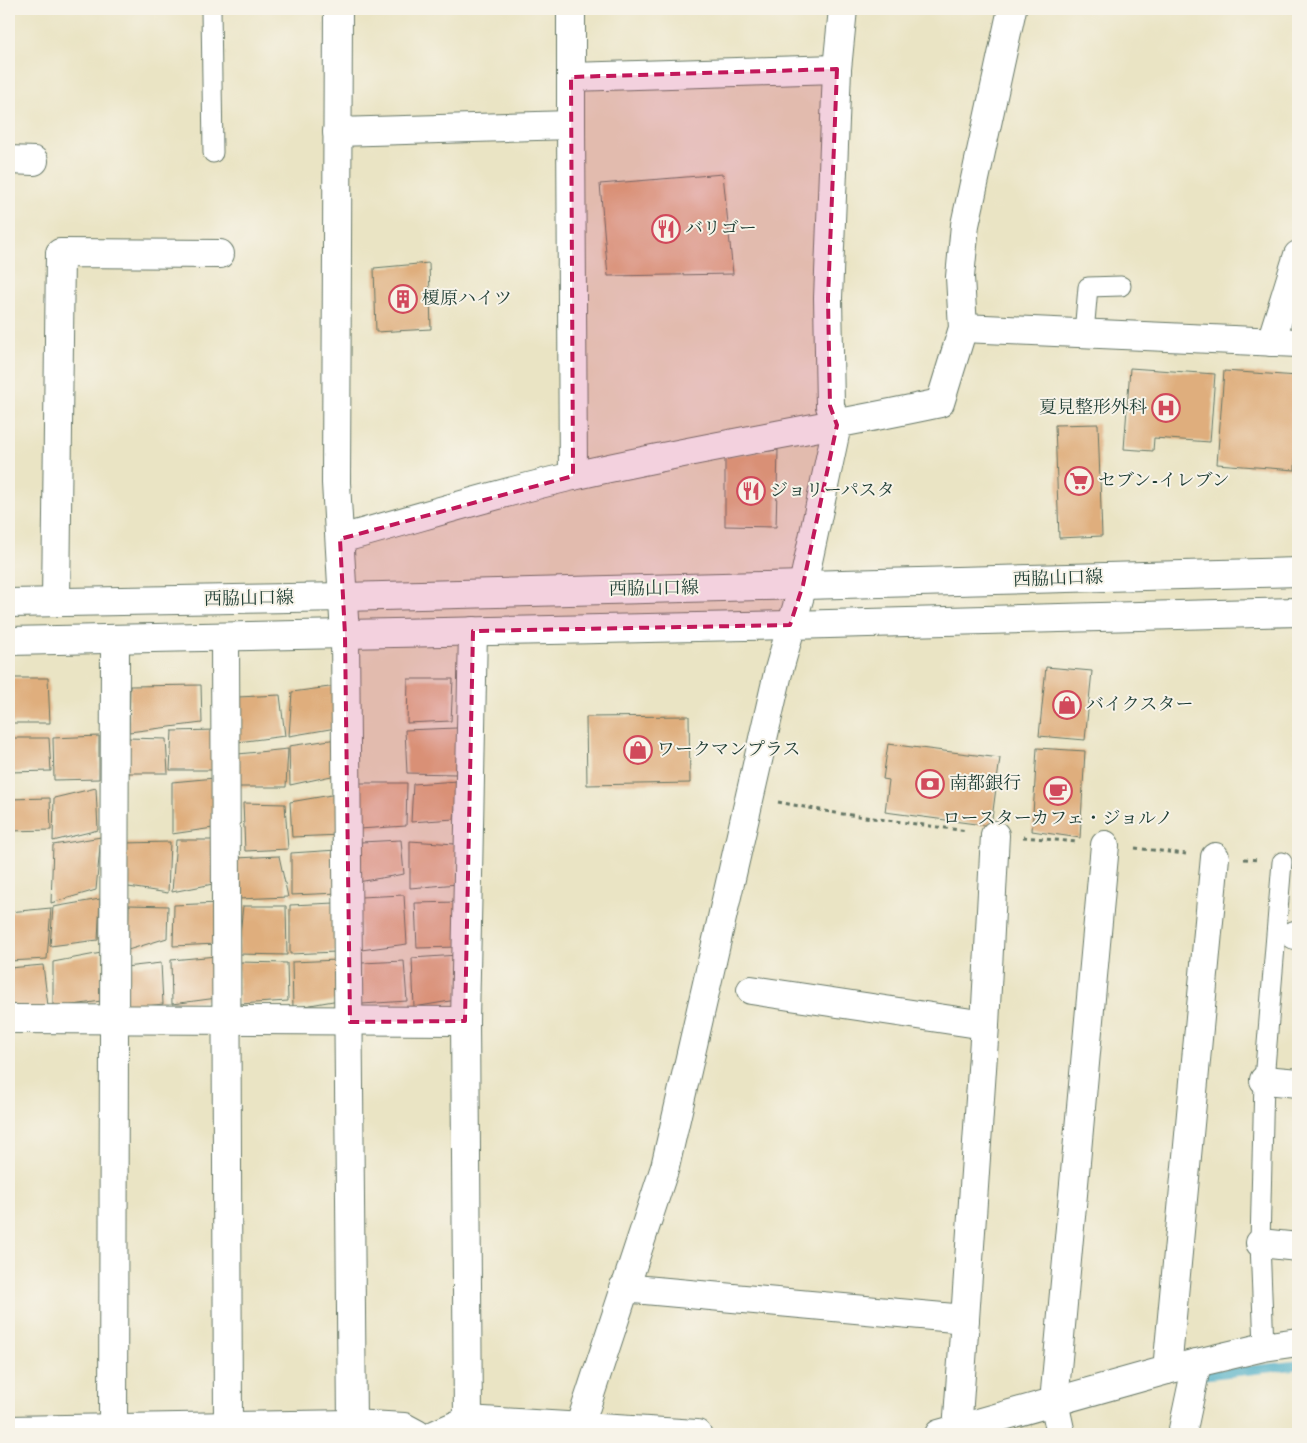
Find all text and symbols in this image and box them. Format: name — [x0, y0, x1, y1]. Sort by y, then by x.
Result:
restaurant icon: バリゴー — [651, 214, 681, 244]
place label: バリゴー — [685, 218, 757, 240]
building icon: 榎原ハイツ — [388, 284, 418, 314]
place label: 榎原ハイツ — [422, 288, 512, 310]
hospital icon: 夏見整形外科 — [1151, 393, 1181, 423]
place label: 夏見整形外科 — [1039, 397, 1147, 419]
supermarket icon: セブン-イレブン — [1064, 466, 1094, 496]
place label: セブン-イレブン — [1098, 470, 1230, 492]
restaurant icon: ジョリーパスタ — [736, 476, 766, 506]
place label: ジョリーパスタ — [770, 480, 895, 502]
street label: 西脇山口線 — [1013, 566, 1103, 592]
street label: 西脇山口線 — [609, 577, 699, 601]
street label: 西脇山口線 — [204, 587, 294, 611]
shop icon: バイクスター — [1052, 690, 1082, 720]
place label: バイクスター — [1086, 694, 1193, 716]
shop icon: ワークマンプラス — [623, 735, 653, 765]
place label: ワークマンプラス — [657, 739, 800, 761]
bank icon: 南都銀行 — [915, 769, 945, 799]
place label: 南都銀行 — [949, 773, 1021, 795]
cafe icon: ロースターカフェ・ジョルノ — [1043, 776, 1073, 806]
place label: ロースターカフェ・ジョルノ — [943, 808, 1173, 830]

